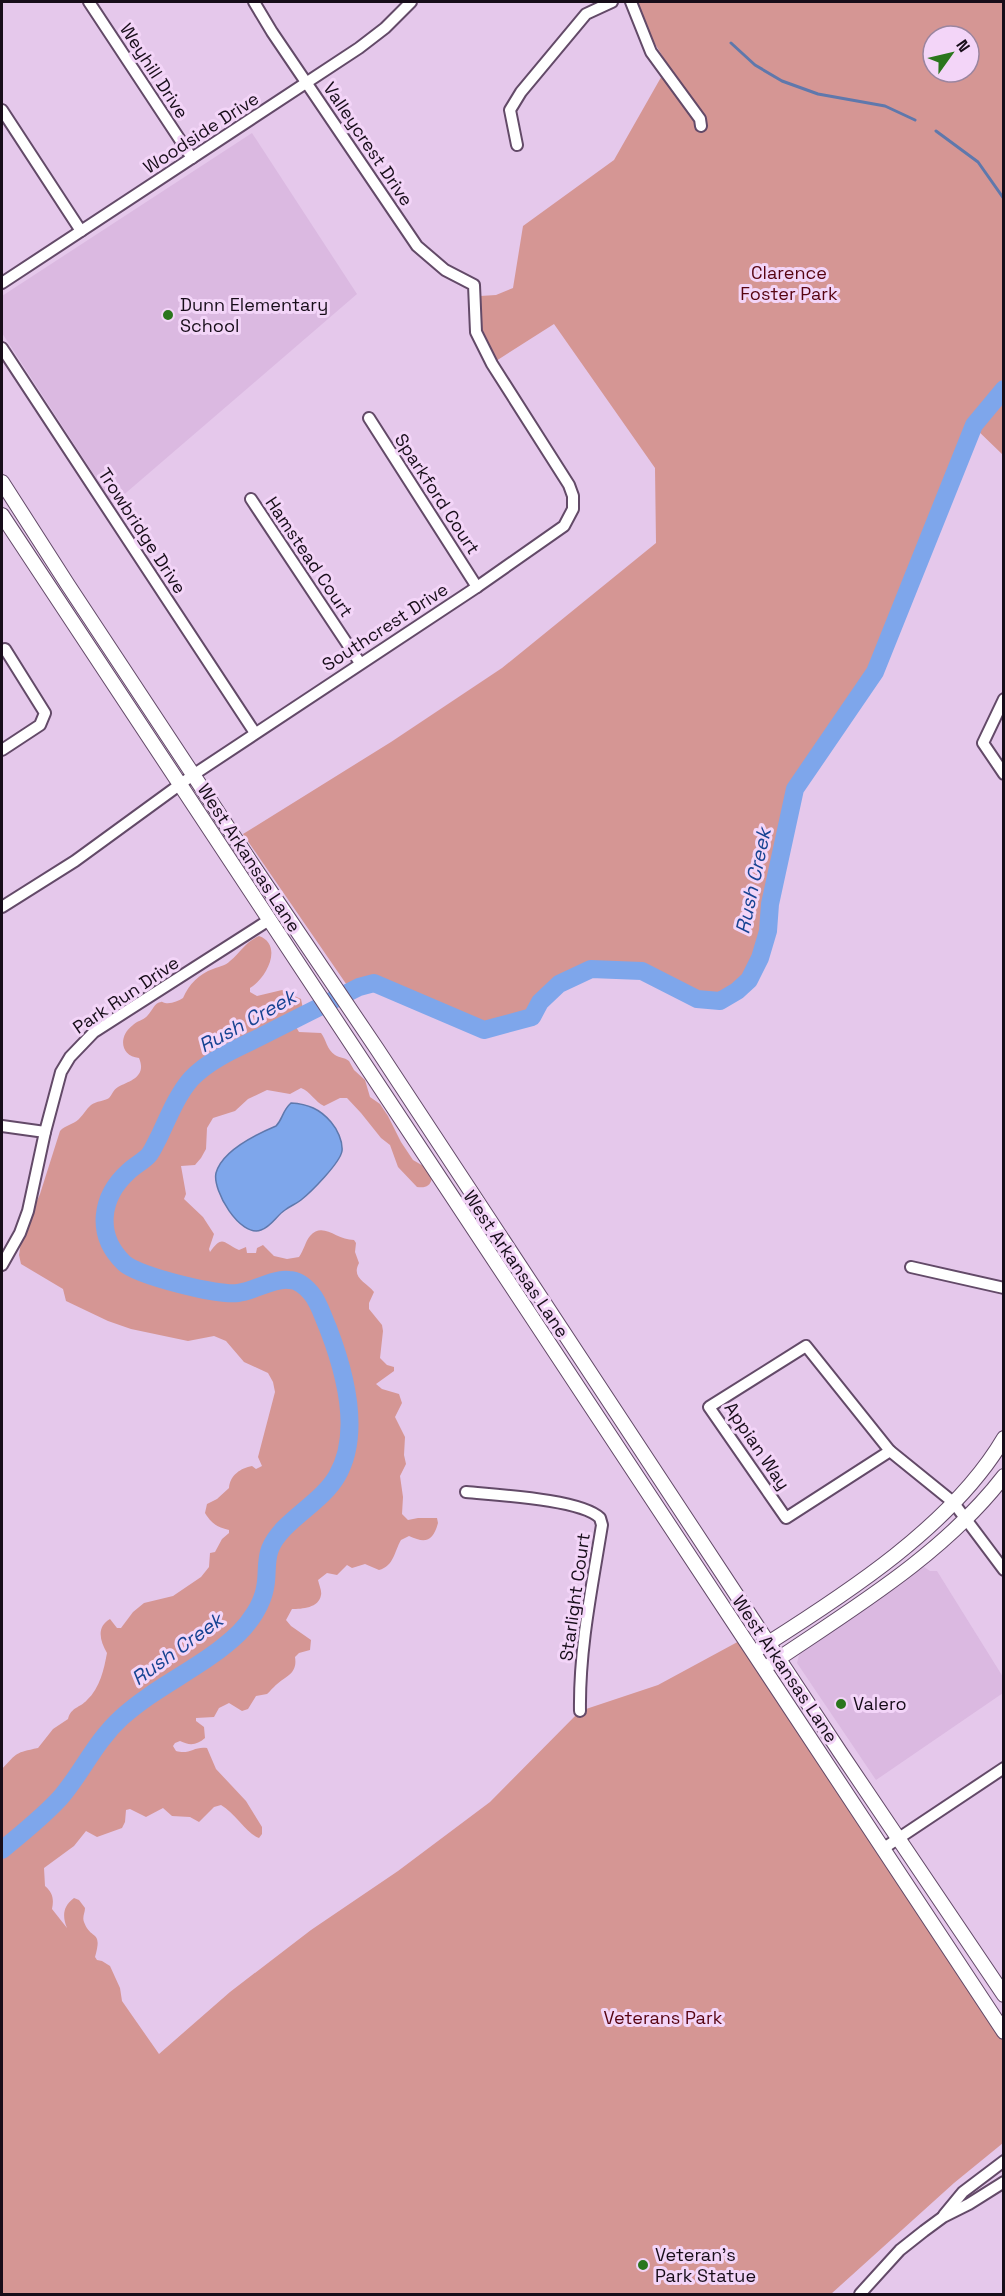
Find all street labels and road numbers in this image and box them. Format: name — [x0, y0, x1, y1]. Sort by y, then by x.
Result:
street label: Weyhill Drive — [115, 19, 194, 123]
street label: Valleycrest Drive — [318, 77, 418, 210]
street label: Woodside Drive — [139, 87, 263, 179]
street label: Sparkford Court — [390, 429, 485, 559]
street label: Trowbridge Drive — [93, 463, 192, 598]
street label: Hamstead Court — [261, 492, 358, 621]
street label: Southcrest Drive — [317, 577, 452, 676]
street label: West Arkansas Lane — [193, 779, 306, 936]
street label: Park Run Drive — [68, 951, 183, 1039]
street label: West Arkansas Lane — [459, 1186, 574, 1342]
street label: Appian Way — [719, 1397, 795, 1494]
street label: Starlight Court — [554, 1531, 595, 1663]
street label: West Arkansas Lane — [728, 1591, 843, 1747]

